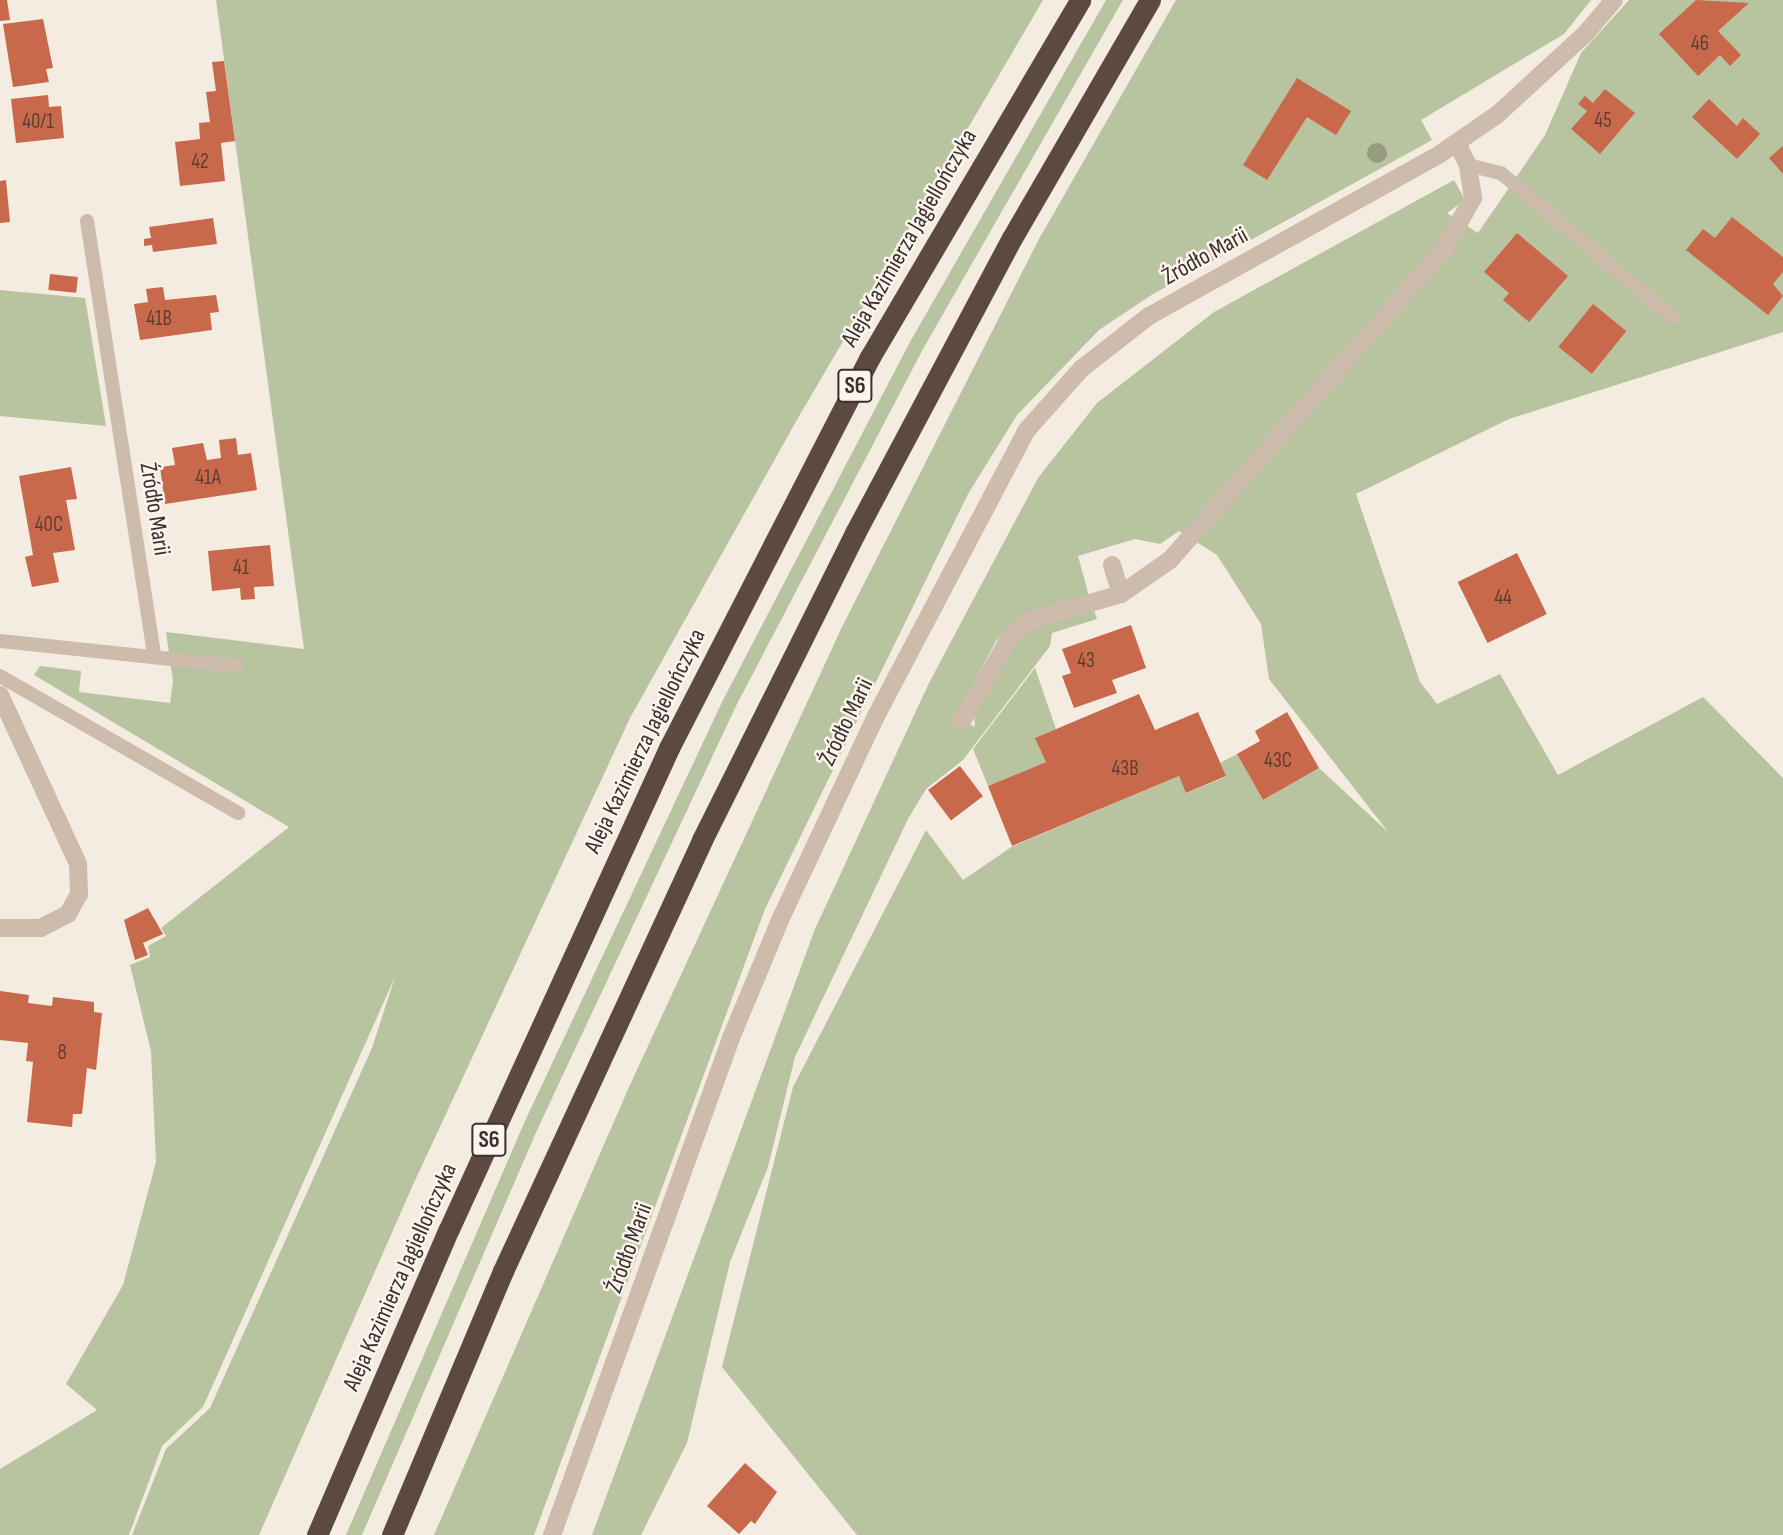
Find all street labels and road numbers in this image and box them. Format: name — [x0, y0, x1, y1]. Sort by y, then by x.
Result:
street label: Aleja Kazimierza Jagiellończyka — [835, 124, 983, 352]
street label: Źródło Marii — [1157, 221, 1253, 291]
road number: S6 — [836, 366, 874, 406]
street label: Źródło Marii — [133, 460, 177, 558]
street label: Aleja Kazimierza Jagiellończyka — [578, 624, 712, 858]
street label: Źródło Marii — [813, 674, 879, 770]
road number: S6 — [470, 1120, 508, 1160]
street label: Aleja Kazimierza Jagiellończyka — [337, 1159, 463, 1395]
street label: Źródło Marii — [599, 1199, 659, 1297]

